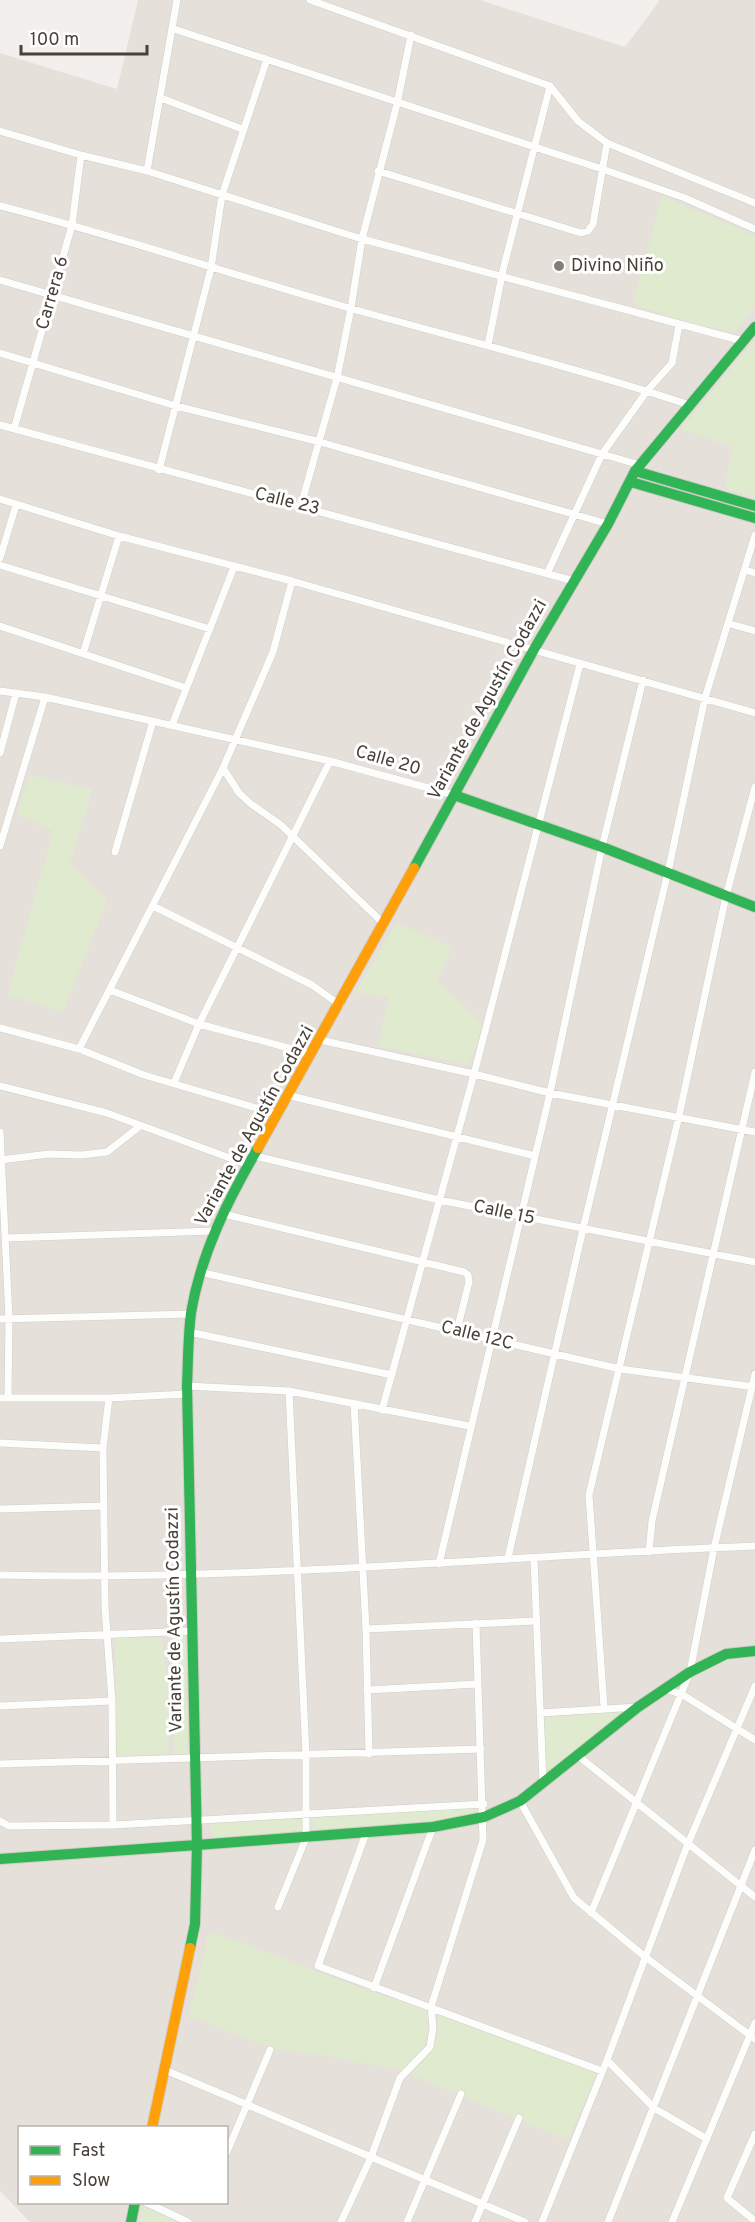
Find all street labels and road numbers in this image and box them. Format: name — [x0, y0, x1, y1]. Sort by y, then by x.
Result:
street label: Carrera 6 — [32, 253, 74, 333]
street label: Calle 23 — [252, 483, 322, 521]
street label: Variante de Agustín Codazzi — [423, 596, 553, 804]
street label: Calle 20 — [353, 741, 423, 781]
street label: Variante de Agustín Codazzi — [190, 1022, 320, 1230]
street label: Calle 15 — [471, 1195, 537, 1231]
street label: Calle 12C — [438, 1316, 516, 1356]
street label: Variante de Agustín Codazzi — [162, 1507, 188, 1733]

